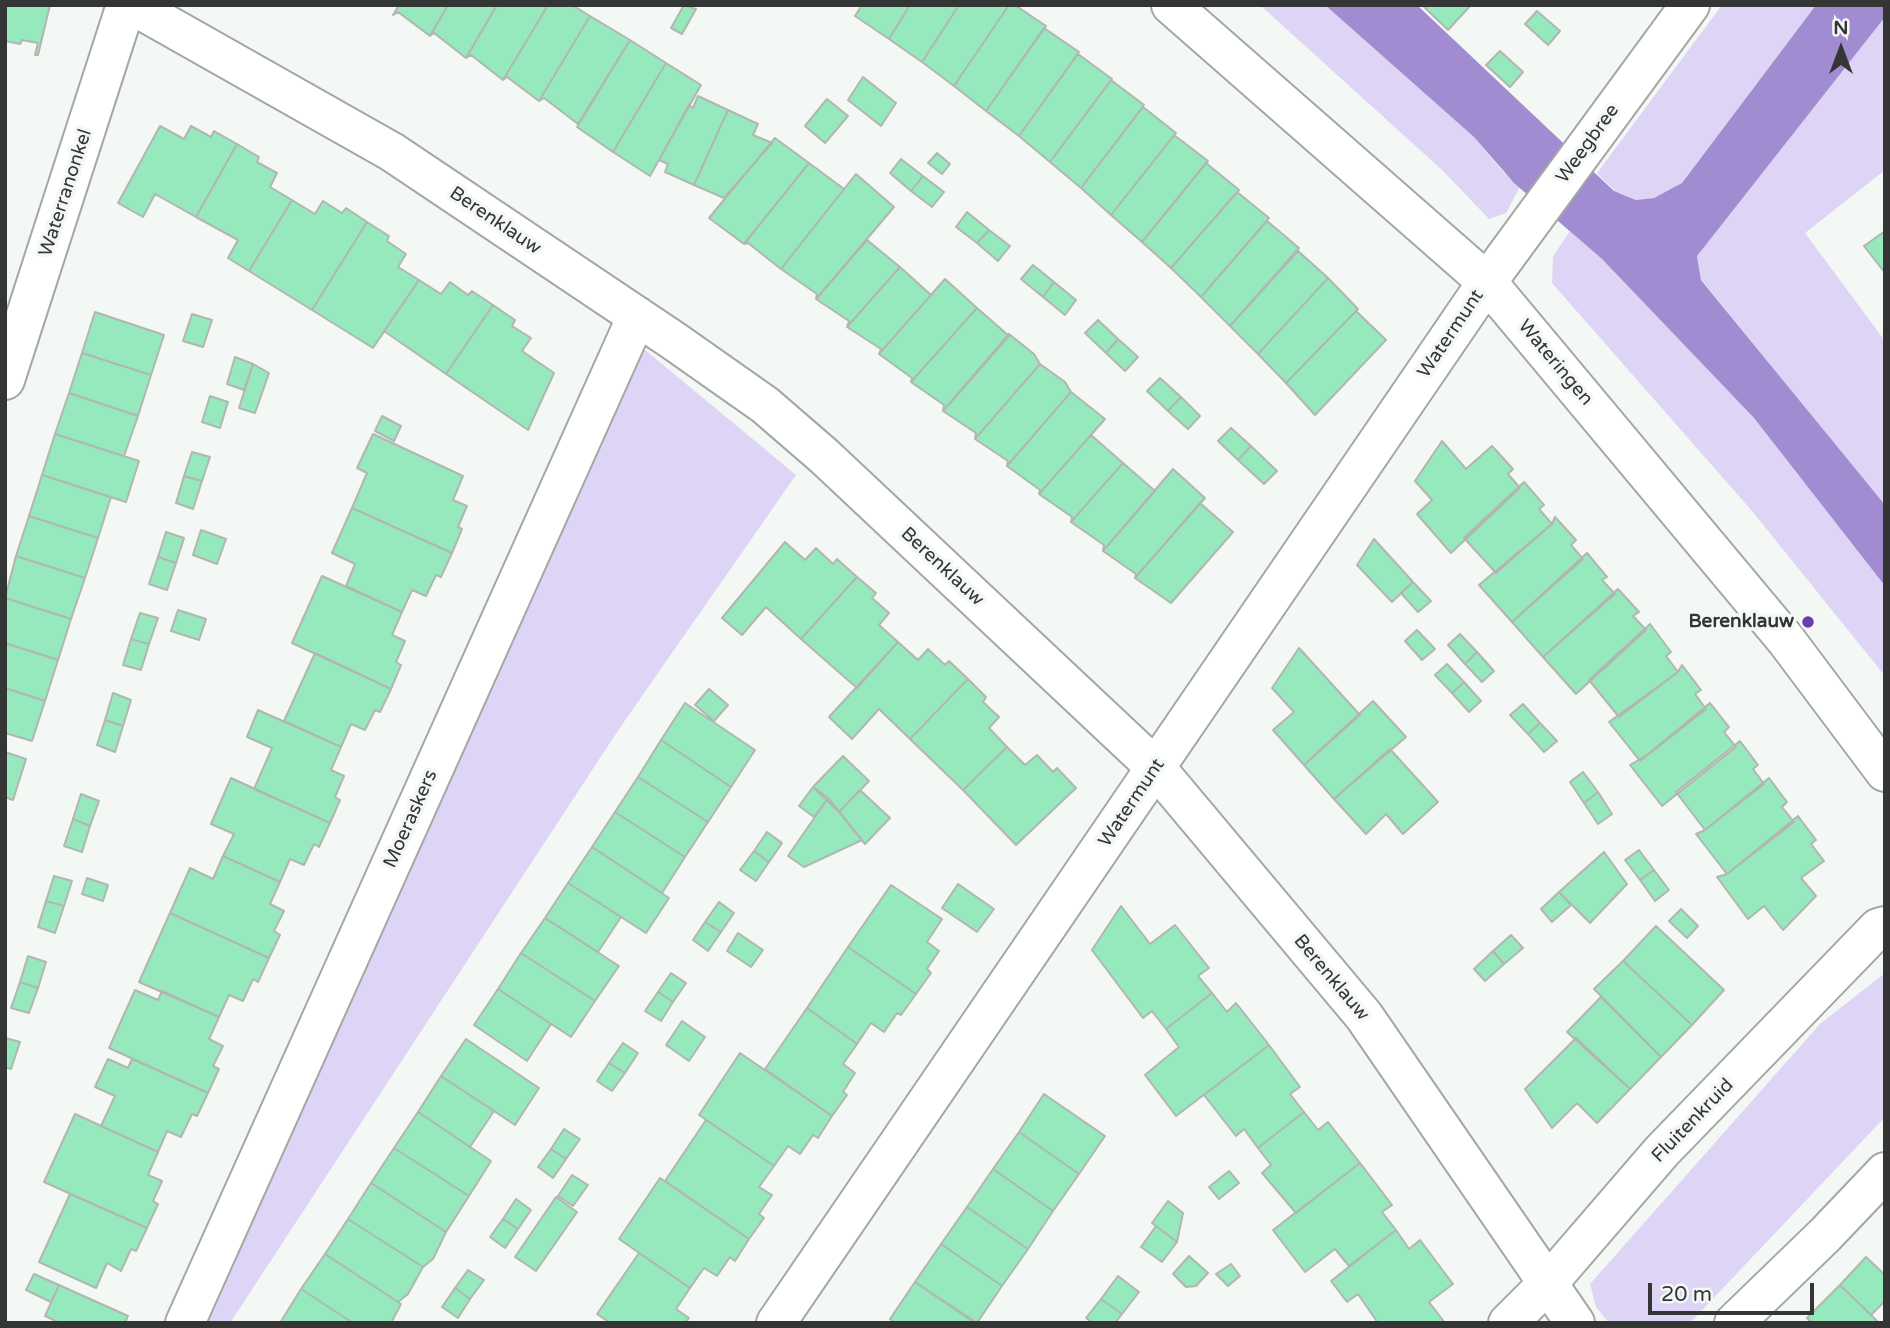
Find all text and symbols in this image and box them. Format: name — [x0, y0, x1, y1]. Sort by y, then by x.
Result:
north arrow — [1806, 14, 1876, 84]
text: N — [1833, 17, 1849, 39]
street label: Weegbree — [1552, 100, 1624, 188]
street label: Waterranonkel — [35, 127, 97, 259]
street label: Berenklauw — [445, 182, 545, 260]
street label: Watermunt — [1413, 286, 1489, 382]
street label: Wateringen — [1513, 316, 1597, 410]
street label: Berenklauw — [896, 523, 988, 611]
place label: Berenklauw — [1689, 611, 1794, 633]
marker: Berenklauw — [1800, 614, 1816, 630]
street label: Watermunt — [1094, 755, 1170, 851]
street label: Moeraskers — [379, 766, 443, 872]
street label: Berenklauw — [1288, 930, 1374, 1026]
street label: Fluitenkruid — [1647, 1074, 1739, 1168]
scale bar — [1652, 1268, 1818, 1312]
text: 20 m — [1661, 1282, 1712, 1307]

